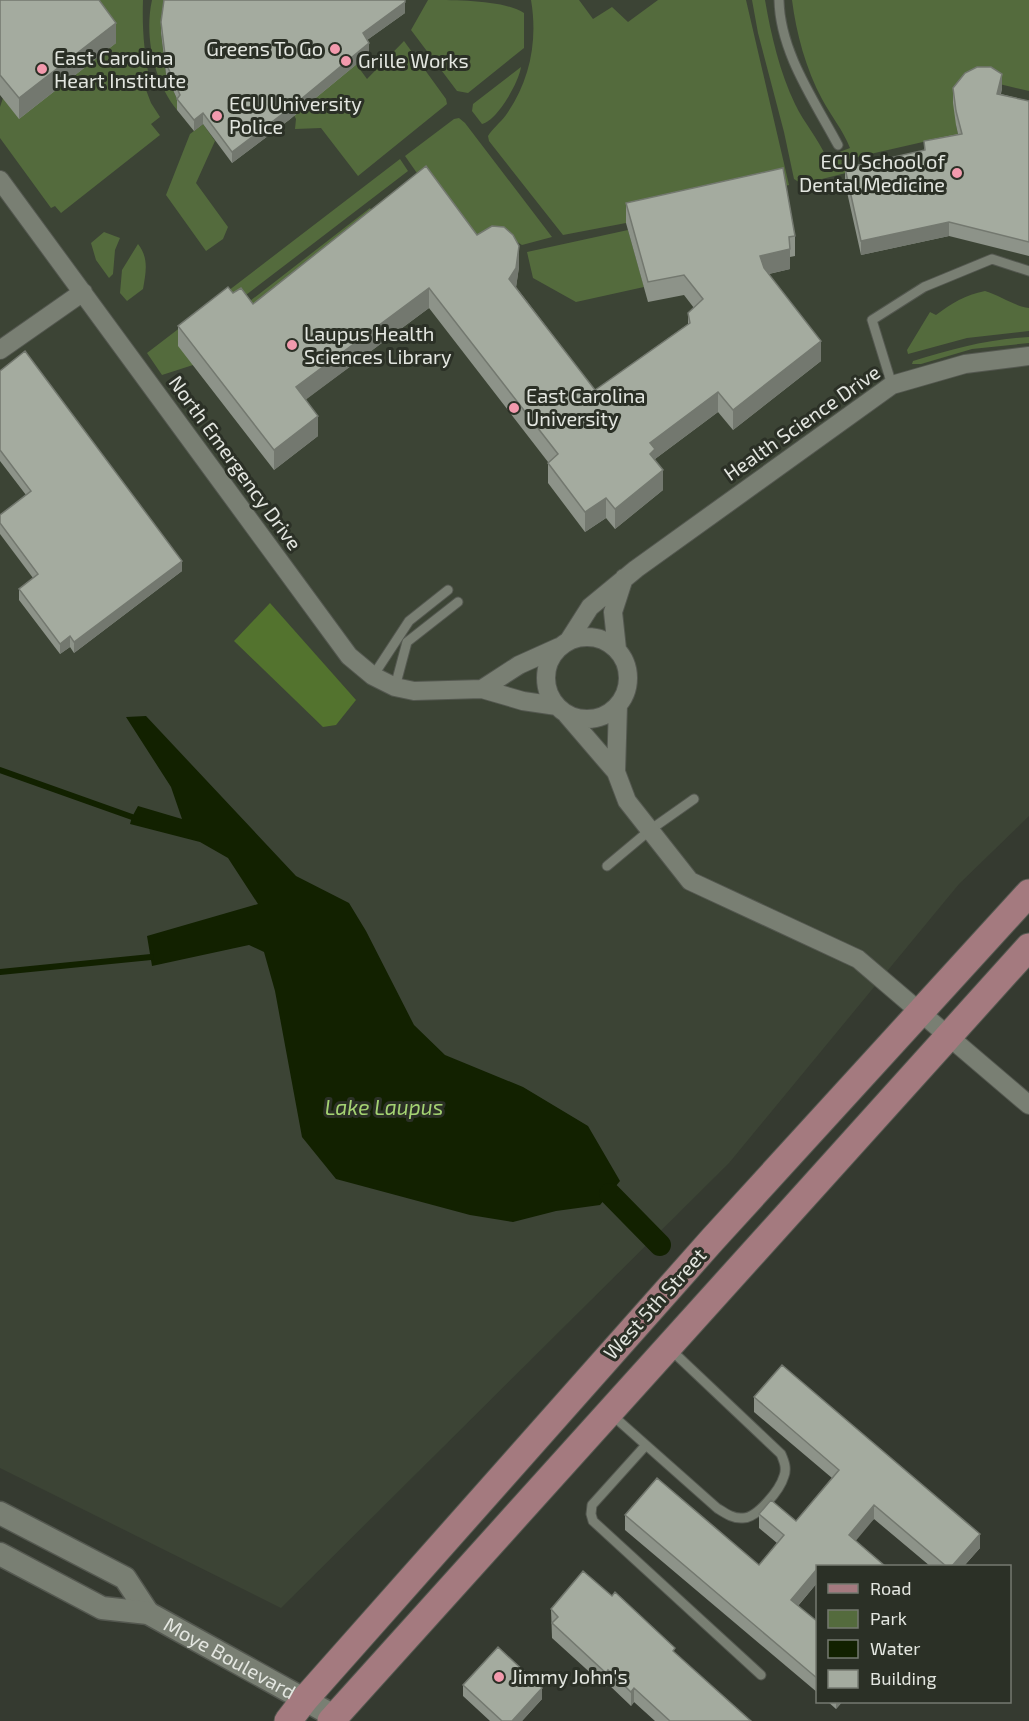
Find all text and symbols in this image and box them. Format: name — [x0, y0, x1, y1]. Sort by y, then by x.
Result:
place label: Greens To Go — [206, 36, 323, 60]
marker: Greens To Go — [328, 42, 342, 56]
place label: East Carolina Heart Institute — [54, 45, 186, 92]
place label: Grille Works — [358, 48, 469, 72]
marker: Grille Works — [339, 54, 353, 68]
marker: East Carolina Heart Institute — [35, 62, 49, 76]
place label: ECU University Police — [229, 91, 362, 138]
marker: ECU University Police — [210, 109, 224, 123]
place label: ECU School of Dental Medicine — [799, 149, 945, 196]
marker: ECU School of Dental Medicine — [950, 166, 964, 180]
place label: Laupus Health Sciences Library — [304, 321, 452, 368]
marker: Laupus Health Sciences Library — [285, 338, 299, 352]
street label: Health Science Drive — [719, 359, 884, 485]
street label: North Emergency Drive — [164, 370, 307, 554]
place label: East Carolina University — [526, 383, 645, 430]
marker: East Carolina University — [507, 401, 521, 415]
water label: Lake Laupus — [325, 1094, 443, 1119]
street label: West 5th Street — [598, 1242, 711, 1364]
legend — [816, 1565, 1011, 1703]
text: Road — [870, 1577, 911, 1599]
text: Park — [870, 1607, 907, 1629]
street label: Moye Boulevard — [160, 1611, 300, 1703]
text: Water — [870, 1637, 920, 1659]
place label: Jimmy John's — [511, 1664, 628, 1688]
text: Building — [870, 1667, 937, 1689]
marker: Jimmy John's — [492, 1670, 506, 1684]

